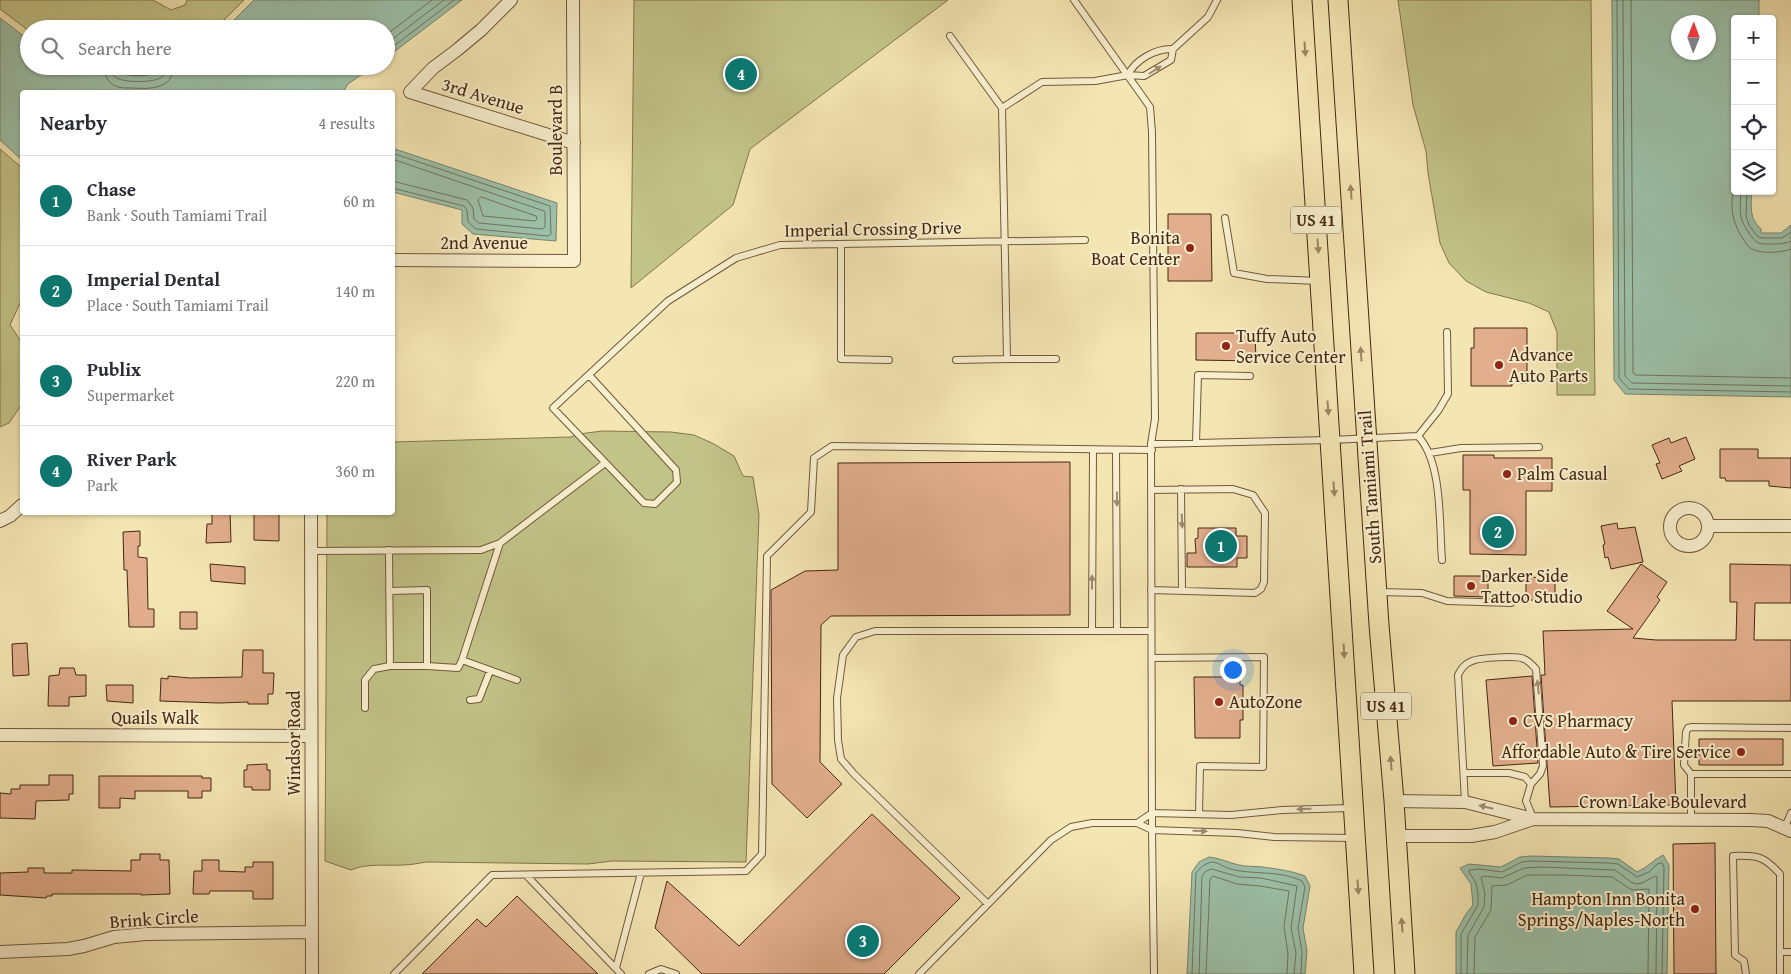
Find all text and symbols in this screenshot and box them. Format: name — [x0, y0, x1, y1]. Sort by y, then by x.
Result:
north arrow — [1671, 15, 1716, 60]
map controls — [1731, 15, 1776, 195]
button: + — [1731, 15, 1776, 60]
search box — [20, 20, 395, 75]
icon: search — [38, 34, 66, 62]
text: Search here — [78, 34, 172, 62]
one-way arrow — [1301, 41, 1309, 57]
pin: 4 — [725, 55, 757, 93]
button: − — [1731, 60, 1776, 105]
one-way arrow — [1148, 65, 1162, 74]
street label: 3rd Avenue — [439, 70, 528, 121]
street label: Boulevard B — [542, 85, 569, 175]
button: locate — [1731, 105, 1776, 150]
text: Nearby — [40, 107, 107, 138]
text: 4 results — [318, 111, 375, 135]
button: layers — [1731, 150, 1776, 195]
text: Chase — [87, 175, 136, 203]
one-way arrow — [1346, 184, 1354, 200]
text: 1 — [52, 189, 60, 213]
text: 60 m — [343, 189, 375, 213]
text: Bank · South Tamiami Trail — [87, 203, 267, 227]
road number: US 41 — [1291, 206, 1341, 234]
street label: Imperial Crossing Drive — [784, 213, 962, 244]
place label: Bonita Boat Center — [1091, 224, 1181, 272]
street label: 2nd Avenue — [440, 229, 528, 256]
one-way arrow — [1314, 238, 1322, 254]
marker: Bonita Boat Center — [1184, 242, 1196, 254]
text: Imperial Dental — [87, 265, 220, 293]
text: 2 — [52, 279, 60, 303]
text: 140 m — [335, 279, 375, 303]
text: Place · South Tamiami Trail — [87, 293, 269, 317]
place label: Tuffy Auto Service Center — [1236, 322, 1346, 370]
marker: Tuffy Auto Service Center — [1220, 340, 1232, 352]
place label: Advance Auto Parts — [1509, 341, 1588, 389]
one-way arrow — [1357, 346, 1365, 362]
text: Publix — [87, 355, 141, 383]
marker: Advance Auto Parts — [1493, 359, 1505, 371]
text: 3 — [52, 369, 60, 393]
text: 220 m — [335, 369, 375, 393]
text: Supermarket — [87, 383, 174, 407]
one-way arrow — [1325, 400, 1333, 416]
street label: South Tamiami Trail — [1351, 409, 1388, 565]
text: River Park — [87, 445, 177, 473]
text: 4 — [52, 459, 60, 483]
text: 360 m — [335, 459, 375, 483]
place label: Palm Casual — [1517, 460, 1608, 487]
marker: Palm Casual — [1501, 468, 1513, 480]
text: Park — [87, 473, 118, 497]
one-way arrow — [1330, 481, 1338, 497]
one-way arrow — [1113, 491, 1121, 507]
pin: 2 — [1482, 513, 1514, 551]
one-way arrow — [1178, 514, 1186, 530]
pin: 1 — [1205, 527, 1237, 565]
place label: Darker Side Tattoo Studio — [1481, 562, 1583, 610]
one-way arrow — [1088, 574, 1096, 590]
marker: Darker Side Tattoo Studio — [1465, 580, 1477, 592]
one-way arrow — [1340, 643, 1348, 659]
your location — [1220, 657, 1246, 683]
one-way arrow — [1534, 678, 1542, 694]
place label: AutoZone — [1229, 688, 1302, 715]
street label: Windsor Road — [280, 690, 307, 796]
road number: US 41 — [1361, 692, 1411, 719]
marker: AutoZone — [1213, 696, 1225, 708]
street label: Quails Walk — [111, 704, 200, 731]
place label: CVS Pharmacy — [1523, 707, 1633, 734]
marker: CVS Pharmacy — [1507, 715, 1519, 727]
place label: Affordable Auto & Tire Service — [1501, 738, 1731, 765]
marker: Affordable Auto & Tire Service — [1735, 746, 1747, 758]
one-way arrow — [1387, 755, 1395, 771]
street label: Crown Lake Boulevard — [1579, 788, 1747, 815]
one-way arrow — [1478, 803, 1493, 811]
one-way arrow — [1296, 805, 1312, 813]
one-way arrow — [1193, 827, 1209, 835]
one-way arrow — [1354, 879, 1362, 895]
place label: Hampton Inn Bonita Springs/Naples-North — [1518, 885, 1685, 933]
street label: Brink Circle — [109, 902, 199, 935]
marker: Hampton Inn Bonita Springs/Naples-North — [1689, 903, 1701, 915]
one-way arrow — [1398, 917, 1406, 933]
pin: 3 — [847, 922, 879, 960]

